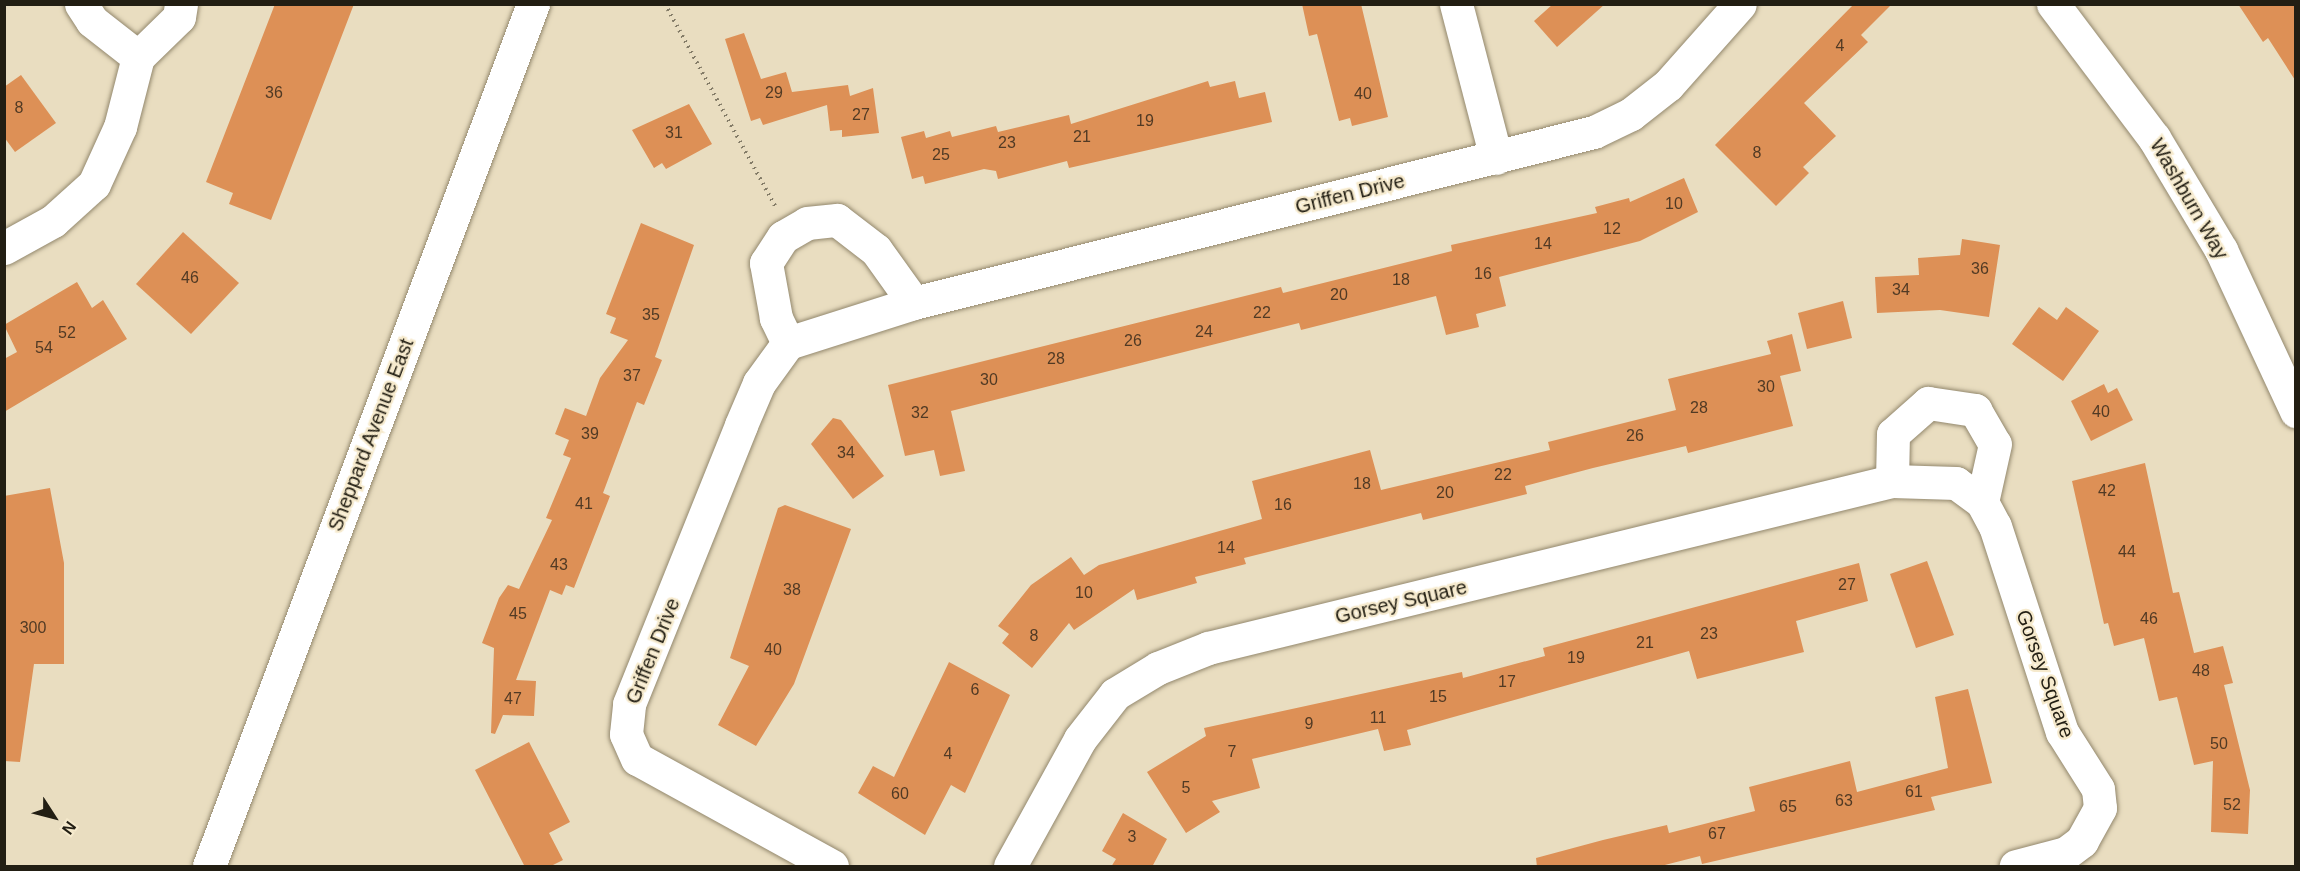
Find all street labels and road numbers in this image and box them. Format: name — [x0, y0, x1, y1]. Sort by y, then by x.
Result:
street label: Washburn Way — [2145, 134, 2233, 264]
street label: Griffen Drive — [1293, 169, 1407, 219]
street label: Sheppard Avenue East — [323, 335, 419, 535]
street label: Gorsey Square — [1333, 575, 1469, 629]
street label: Griffen Drive — [621, 595, 685, 707]
street label: Gorsey Square — [2011, 607, 2079, 741]

